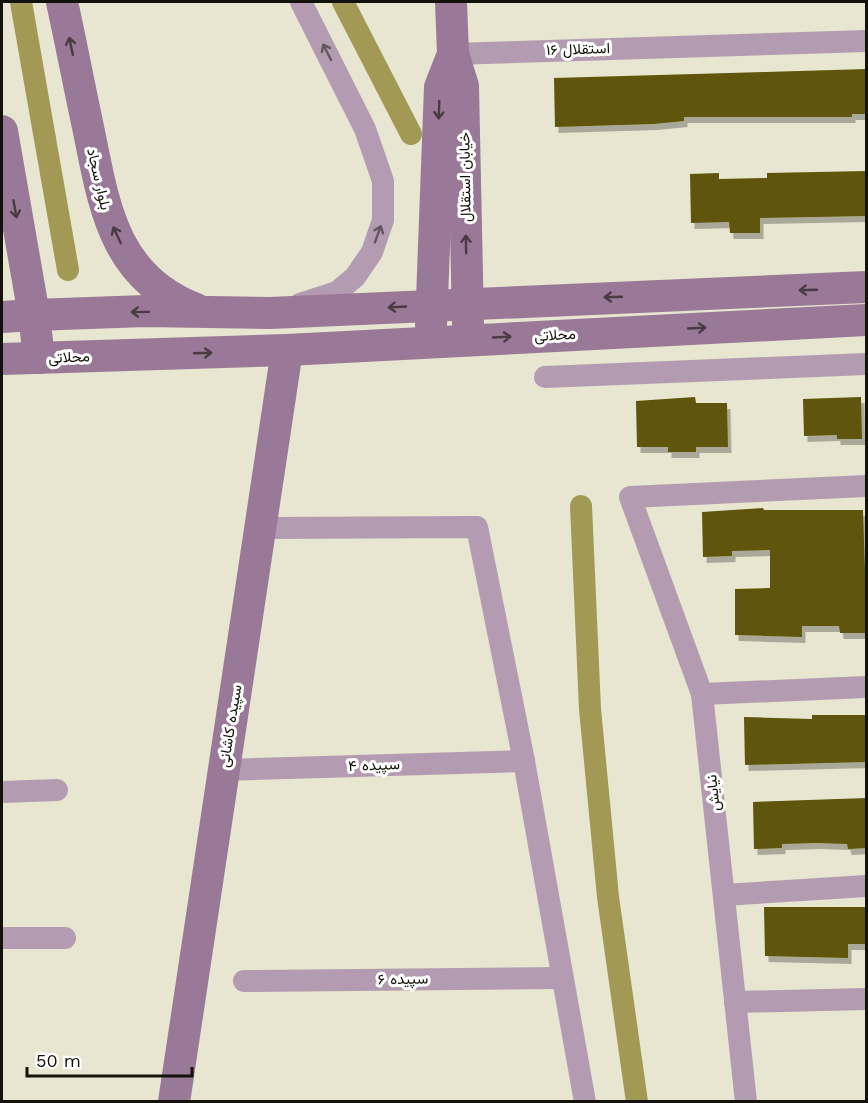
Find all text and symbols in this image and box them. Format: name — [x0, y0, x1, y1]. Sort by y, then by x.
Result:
one-way arrow — [65, 37, 76, 56]
street label: استقلال ۱۶ — [546, 39, 610, 59]
one-way arrow — [320, 44, 332, 62]
one-way arrow — [433, 99, 444, 119]
street label: خیابان استقلال — [455, 132, 475, 222]
street label: بلوار سجاد — [83, 146, 115, 212]
one-way arrow — [10, 199, 21, 219]
one-way arrow — [373, 225, 384, 244]
one-way arrow — [110, 226, 122, 244]
one-way arrow — [460, 235, 472, 255]
one-way arrow — [799, 284, 819, 295]
one-way arrow — [604, 292, 624, 303]
one-way arrow — [388, 301, 408, 313]
one-way arrow — [130, 306, 150, 317]
one-way arrow — [687, 323, 707, 334]
street label: محلاتی — [534, 325, 576, 346]
one-way arrow — [492, 332, 512, 343]
street label: محلاتی — [48, 347, 90, 368]
one-way arrow — [192, 347, 212, 359]
street label: سپیده کاشانی — [215, 683, 246, 769]
street label: سپیده ۴ — [348, 755, 400, 776]
street label: نیایش — [702, 774, 725, 812]
street label: سپیده ۶ — [378, 970, 429, 989]
scale bar — [27, 1040, 192, 1078]
text: 50 m — [36, 1050, 81, 1071]

